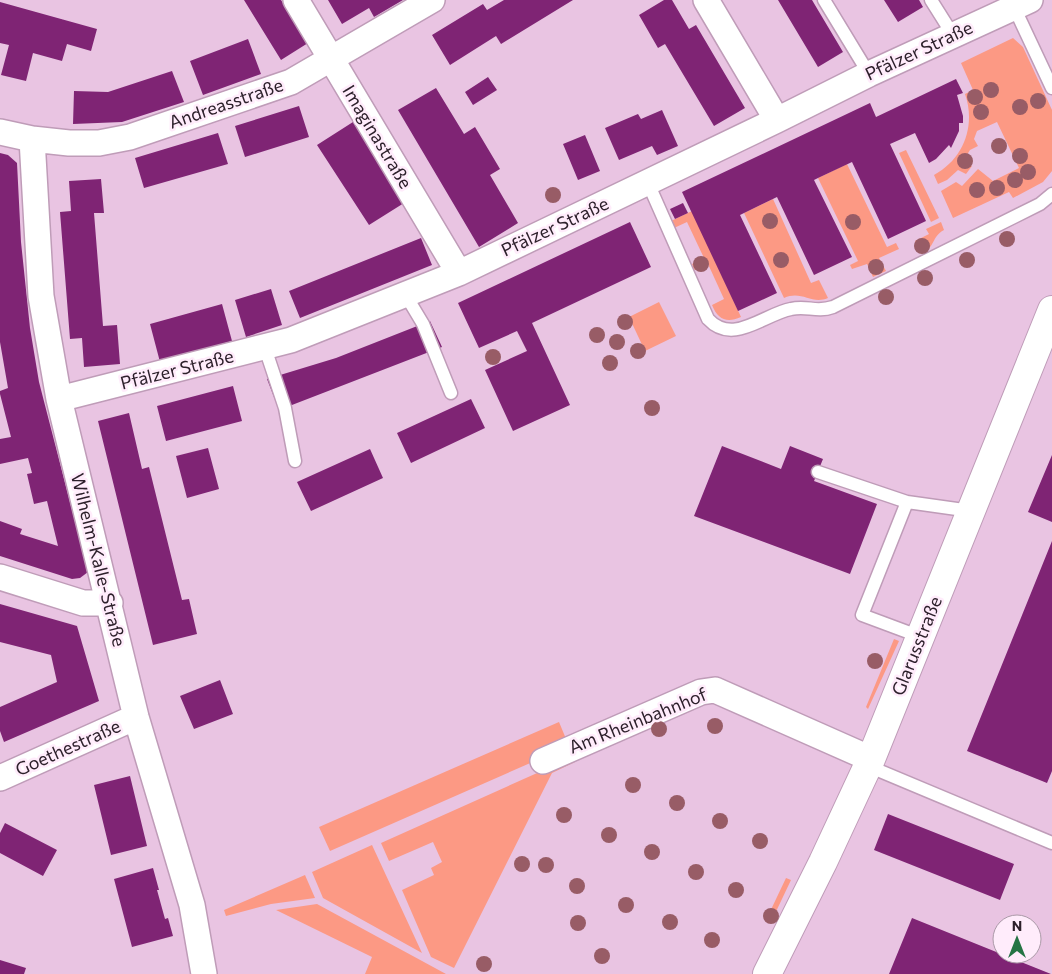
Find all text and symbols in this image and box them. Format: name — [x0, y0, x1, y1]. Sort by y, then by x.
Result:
street label: Pfälzer Straße — [861, 16, 976, 85]
street label: Andreasstraße — [166, 73, 286, 133]
street label: Imaginastraße — [338, 81, 417, 192]
street label: Pfälzer Straße — [497, 192, 612, 261]
street label: Pfälzer Straße — [118, 344, 236, 394]
street label: Wilhelm-Kalle-Straße — [67, 471, 131, 649]
street label: Glarusstraße — [886, 593, 946, 698]
street label: Am Rheinbahnhof — [565, 682, 711, 758]
street label: Goethestraße — [12, 714, 124, 780]
north arrow — [992, 914, 1042, 964]
text: N — [1012, 917, 1022, 934]

